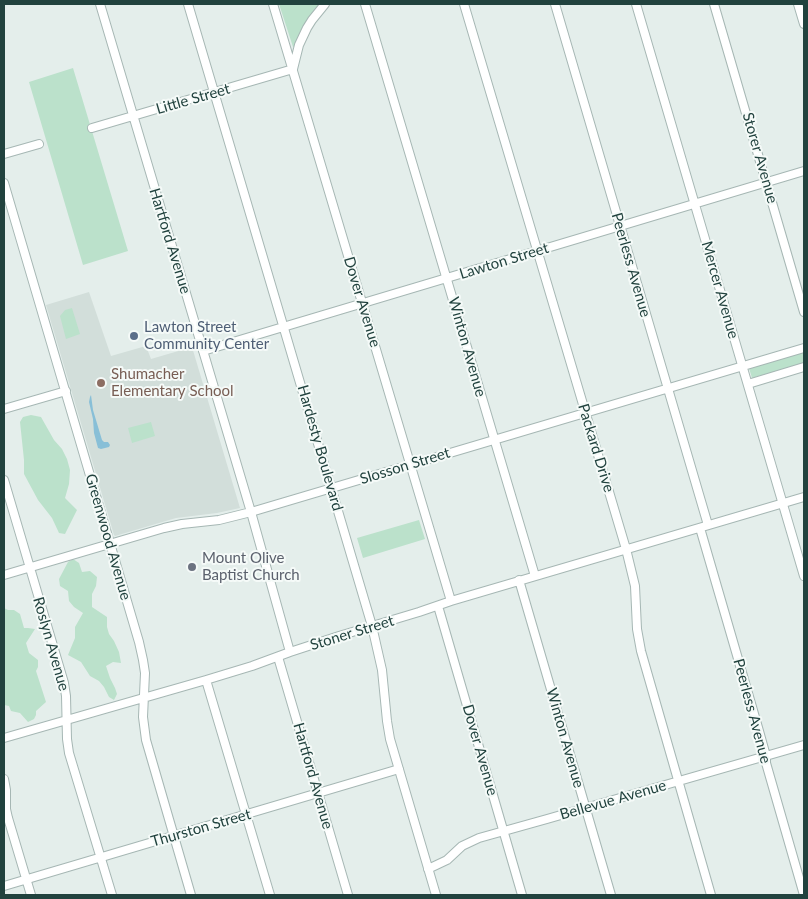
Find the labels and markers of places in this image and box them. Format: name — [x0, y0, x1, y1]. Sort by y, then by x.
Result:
place label: Lawton Street Community Center — [144, 318, 269, 353]
marker: Lawton Street Community Center — [128, 330, 140, 342]
place label: Shumacher Elementary School — [111, 365, 234, 400]
marker: Shumacher Elementary School — [95, 377, 107, 389]
place label: Mount Olive Baptist Church — [202, 549, 300, 584]
marker: Mount Olive Baptist Church — [186, 561, 198, 573]

